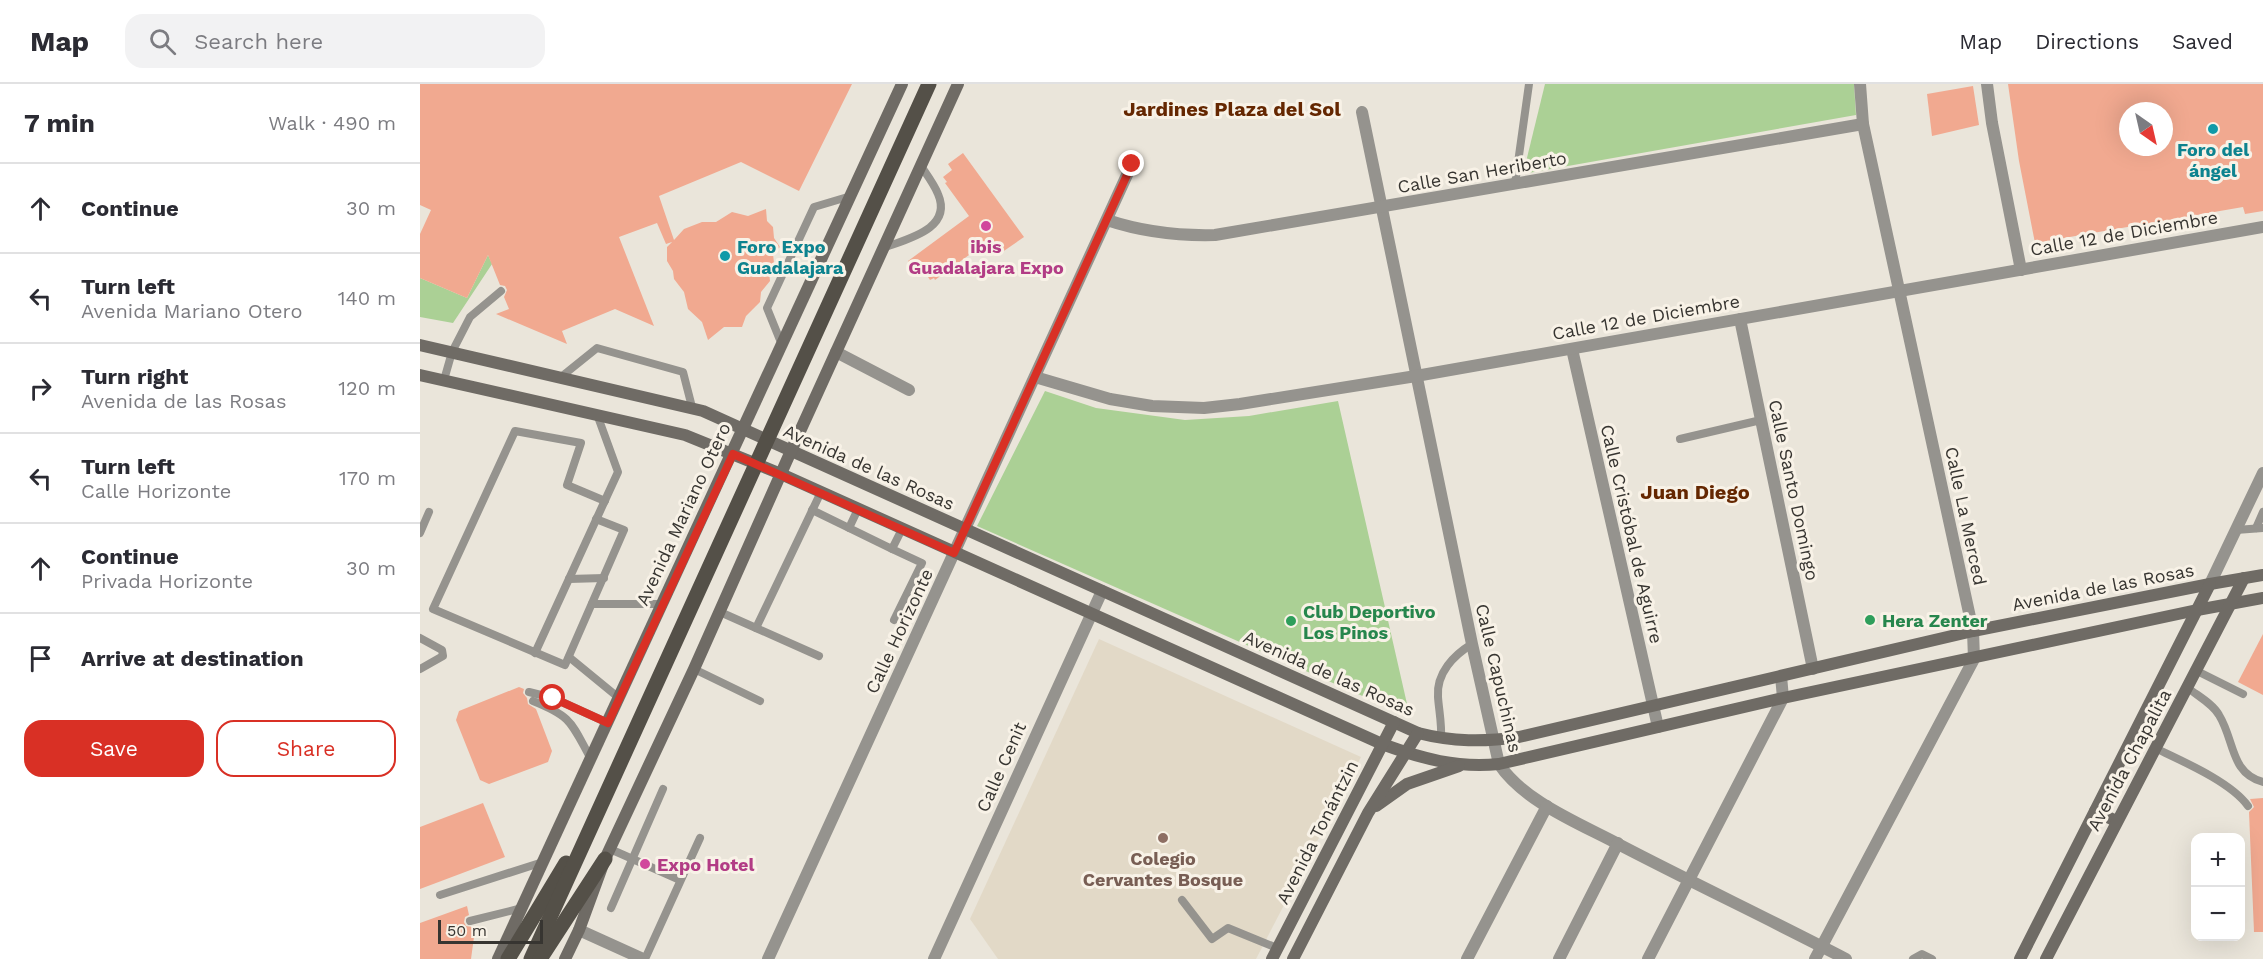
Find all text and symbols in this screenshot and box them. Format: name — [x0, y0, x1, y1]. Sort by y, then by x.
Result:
search box — [125, 14, 545, 68]
text: Map — [30, 25, 89, 58]
icon: search — [146, 25, 179, 58]
text: Search here — [194, 29, 323, 54]
text: Map — [1959, 29, 2002, 54]
text: Directions — [2035, 29, 2139, 54]
text: Saved — [2172, 29, 2233, 54]
district label: Jardines Plaza del Sol — [1123, 97, 1341, 121]
north arrow — [2119, 102, 2173, 156]
text: 7 min — [24, 108, 95, 138]
text: Walk · 490 m — [268, 111, 396, 135]
marker: Foro del ángel — [2206, 122, 2220, 136]
place label: Foro del ángel — [2177, 139, 2249, 181]
street label: Calle San Heriberto — [1396, 147, 1568, 197]
route end — [1118, 150, 1144, 176]
icon: ahead — [24, 192, 57, 225]
text: Continue — [81, 196, 179, 221]
text: 30 m — [346, 196, 396, 220]
street label: Calle 12 de Diciembre — [2029, 206, 2219, 260]
marker: ibis Guadalajara Expo — [979, 219, 993, 233]
place label: Foro Expo Guadalajara — [737, 236, 844, 278]
place label: ibis Guadalajara Expo — [908, 236, 1064, 278]
marker: Foro Expo Guadalajara — [718, 249, 732, 263]
text: Turn left — [81, 274, 175, 299]
icon: left — [24, 282, 57, 315]
text: 140 m — [338, 286, 396, 310]
street label: Calle 12 de Diciembre — [1551, 290, 1741, 344]
text: Avenida Mariano Otero — [81, 299, 302, 323]
text: Turn right — [81, 364, 188, 389]
icon: right — [24, 372, 57, 405]
text: 120 m — [338, 376, 396, 400]
text: Avenida de las Rosas — [81, 389, 286, 413]
street label: Calle Santo Domingo — [1765, 398, 1823, 582]
street label: Avenida Mariano Otero — [631, 419, 735, 609]
street label: Avenida de las Rosas — [780, 420, 958, 514]
street label: Calle Cristóbal de Aguirre — [1597, 422, 1667, 646]
street label: Calle La Merced — [1941, 445, 1991, 587]
text: Turn left — [81, 454, 175, 479]
icon: left — [24, 462, 57, 495]
text: 170 m — [339, 466, 396, 490]
text: Calle Horizonte — [81, 479, 231, 503]
district label: Juan Diego — [1640, 480, 1750, 504]
text: Continue — [81, 544, 179, 569]
icon: ahead — [24, 552, 57, 585]
text: 30 m — [346, 556, 396, 580]
street label: Avenida de las Rosas — [2010, 559, 2196, 615]
street label: Calle Horizonte — [861, 565, 937, 697]
text: Privada Horizonte — [81, 569, 253, 593]
place label: Club Deportivo Los Pinos — [1303, 601, 1436, 643]
street label: Calle Capuchinas — [1472, 602, 1526, 754]
place label: Hera Zenter — [1882, 610, 1988, 631]
marker: Hera Zenter — [1863, 613, 1877, 627]
marker: Club Deportivo Los Pinos — [1284, 614, 1298, 628]
street label: Avenida de las Rosas — [1240, 626, 1418, 720]
icon: arrive — [24, 642, 57, 675]
text: Arrive at destination — [81, 646, 304, 671]
route start — [539, 684, 565, 710]
street label: Avenida Chapalita — [2083, 686, 2175, 834]
street label: Calle Cenit — [972, 718, 1030, 815]
button: Save — [24, 720, 204, 777]
button: Share — [216, 720, 396, 777]
street label: Avenida Tonántzin — [1272, 756, 1362, 908]
marker: Colegio Cervantes Bosque — [1156, 831, 1170, 845]
map controls — [2191, 833, 2245, 941]
button: + — [2191, 833, 2245, 887]
place label: Colegio Cervantes Bosque — [1083, 848, 1243, 890]
place label: Expo Hotel — [657, 854, 754, 875]
marker: Expo Hotel — [638, 857, 652, 871]
button: − — [2191, 887, 2245, 941]
scale bar — [438, 917, 543, 944]
text: 50 m — [447, 921, 487, 940]

